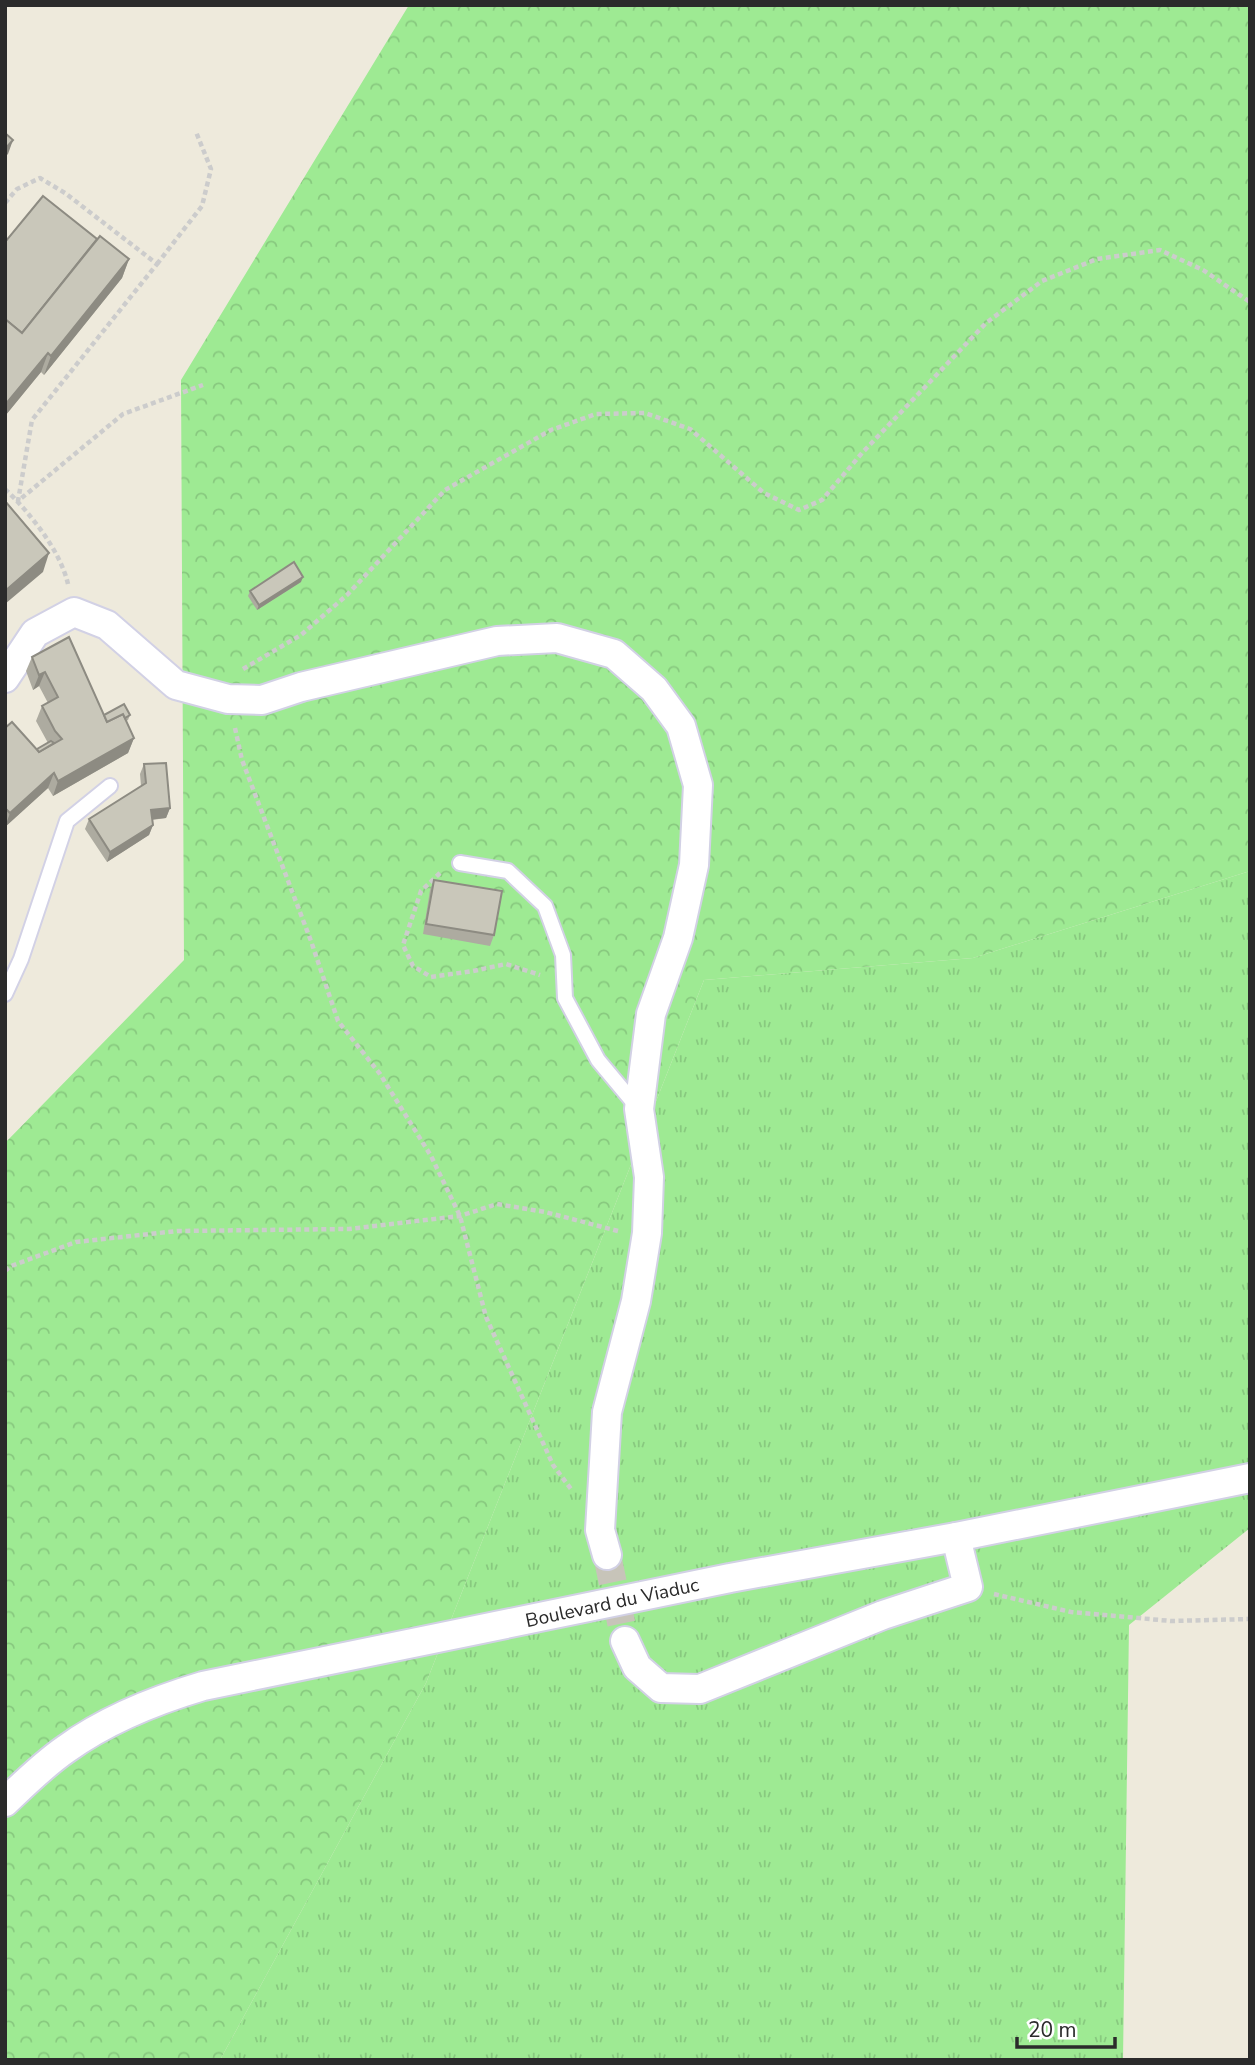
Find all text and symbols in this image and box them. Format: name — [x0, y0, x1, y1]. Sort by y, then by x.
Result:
street label: Boulevard du Viaduc — [523, 1572, 701, 1634]
scale bar — [1017, 2006, 1115, 2050]
text: 20 m — [1028, 2016, 1077, 2044]

